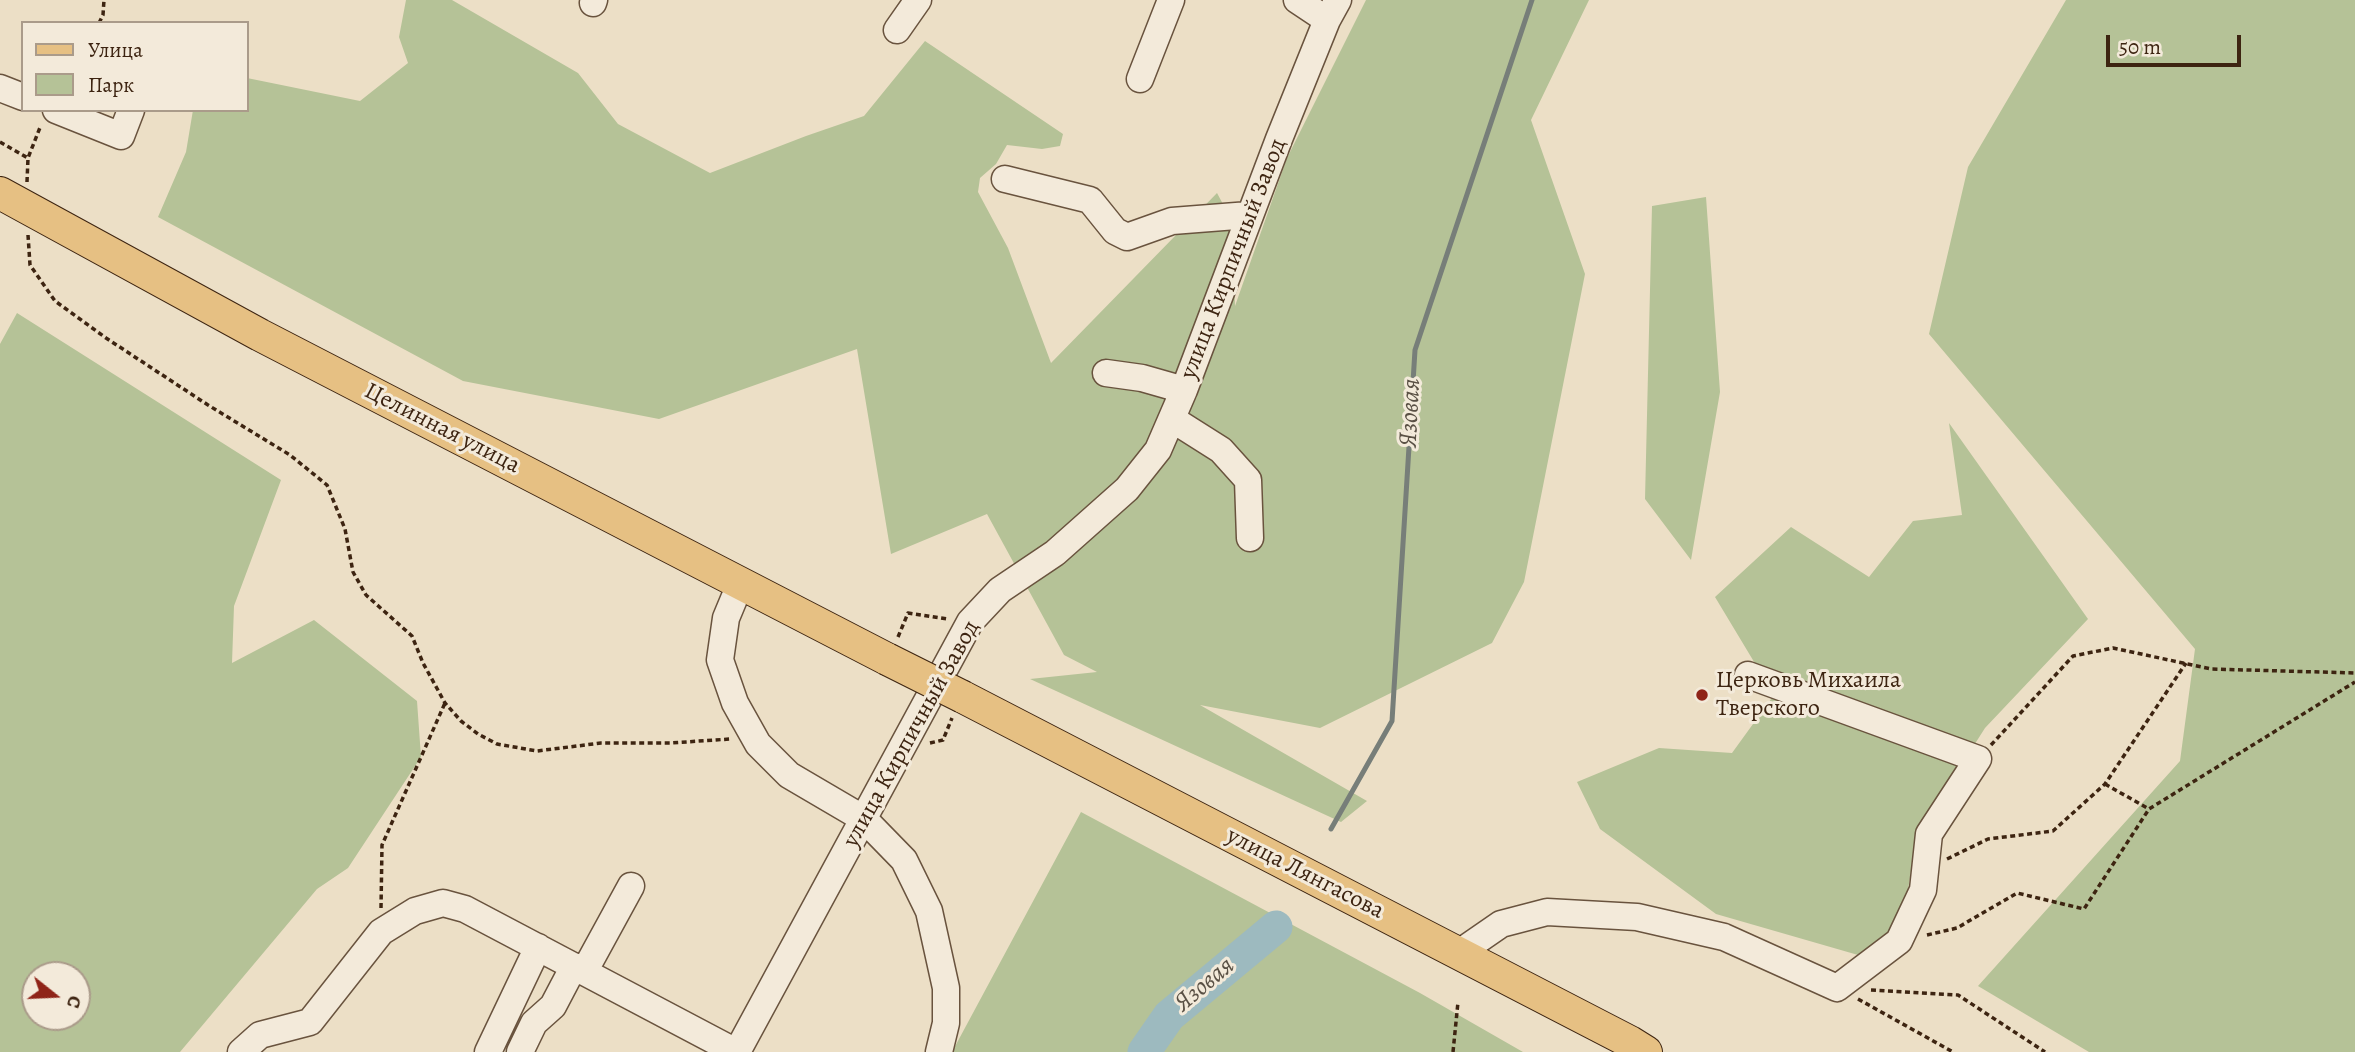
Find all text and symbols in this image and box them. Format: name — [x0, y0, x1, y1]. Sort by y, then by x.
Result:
legend — [21, 21, 248, 112]
scale bar — [2110, 21, 2245, 65]
text: 50 m — [2119, 33, 2161, 61]
text: Улица — [88, 36, 143, 64]
text: Парк — [88, 71, 134, 99]
street label: улица Кирпичный Завод — [1175, 135, 1293, 383]
street label: Целинная улица — [359, 377, 525, 481]
water label: Язовая — [1394, 378, 1428, 448]
street label: улица Кирпичный Завод — [838, 615, 986, 853]
place label: Церковь Михаила Тверского — [1716, 667, 1901, 723]
marker: Церковь Михаила Тверского — [1694, 687, 1710, 703]
street label: улица Лянгасова — [1221, 822, 1389, 926]
water label: Язовая — [1169, 951, 1241, 1019]
north arrow — [21, 961, 91, 1031]
text: С — [60, 992, 88, 1011]

